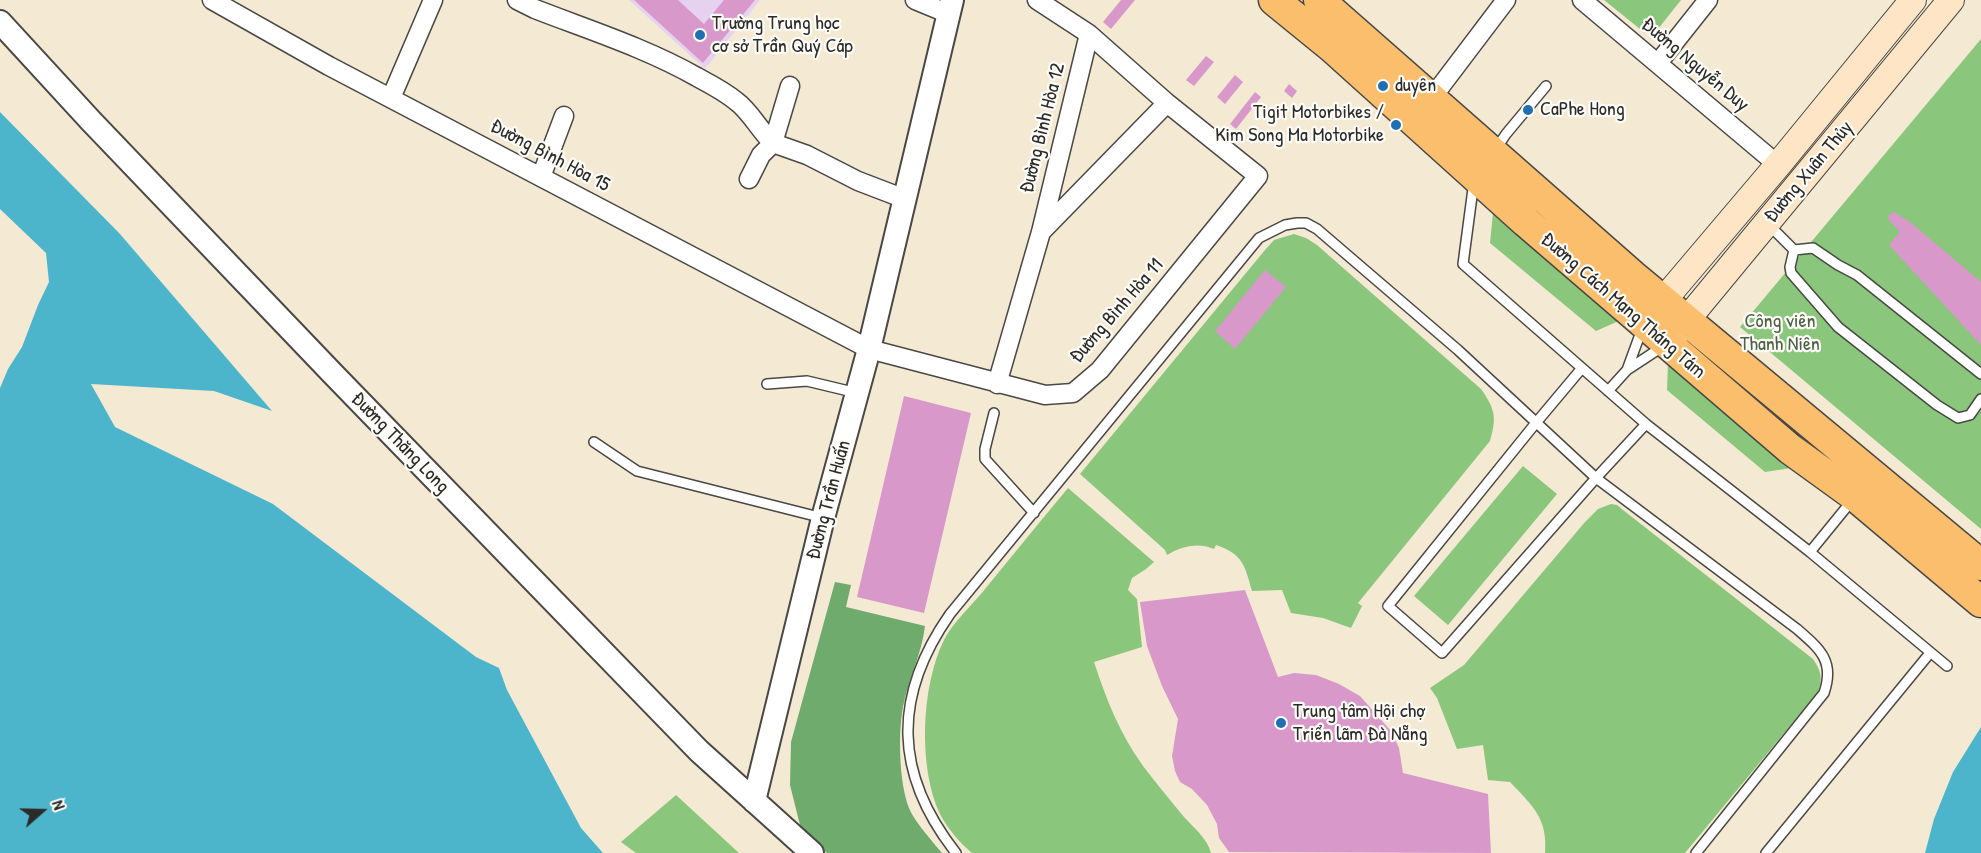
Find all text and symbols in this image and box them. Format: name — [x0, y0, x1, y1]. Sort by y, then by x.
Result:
place label: Trường Trung học cơ sở Trần Quý Cáp — [712, 12, 853, 59]
street label: Đường Nguyễn Duy — [1636, 13, 1754, 117]
marker: Trường Trung học cơ sở Trần Quý Cáp — [693, 28, 707, 42]
street label: Đường Bình Hòa 12 — [1015, 61, 1071, 195]
place label: duyên — [1395, 74, 1436, 98]
marker: duyên — [1376, 79, 1390, 93]
place label: CaPhe Hong — [1540, 98, 1625, 122]
place label: Tigit Motorbikes / Kim Song Ma Motorbike — [1215, 101, 1384, 148]
marker: CaPhe Hong — [1521, 103, 1535, 117]
street label: Đường Bình Hòa 15 — [486, 114, 614, 198]
street label: Đường Xuân Thủy — [1760, 116, 1858, 228]
marker: Tigit Motorbikes / Kim Song Ma Motorbike — [1389, 118, 1403, 132]
street label: Đường Cách Mạng Tháng Tám — [1536, 228, 1710, 384]
street label: Đường Bình Hòa 11 — [1065, 254, 1169, 368]
park label: Công viên Thanh Niên — [1740, 310, 1820, 357]
street label: Đường Thăng Long — [346, 387, 454, 499]
street label: Đường Trần Huấn — [802, 438, 856, 562]
place label: Trung tâm Hội chợ Triển lãm Đà Nẵng — [1293, 700, 1427, 747]
marker: Trung tâm Hội chợ Triển lãm Đà Nẵng — [1274, 716, 1288, 730]
north arrow — [12, 781, 72, 841]
text: N — [47, 797, 71, 813]

